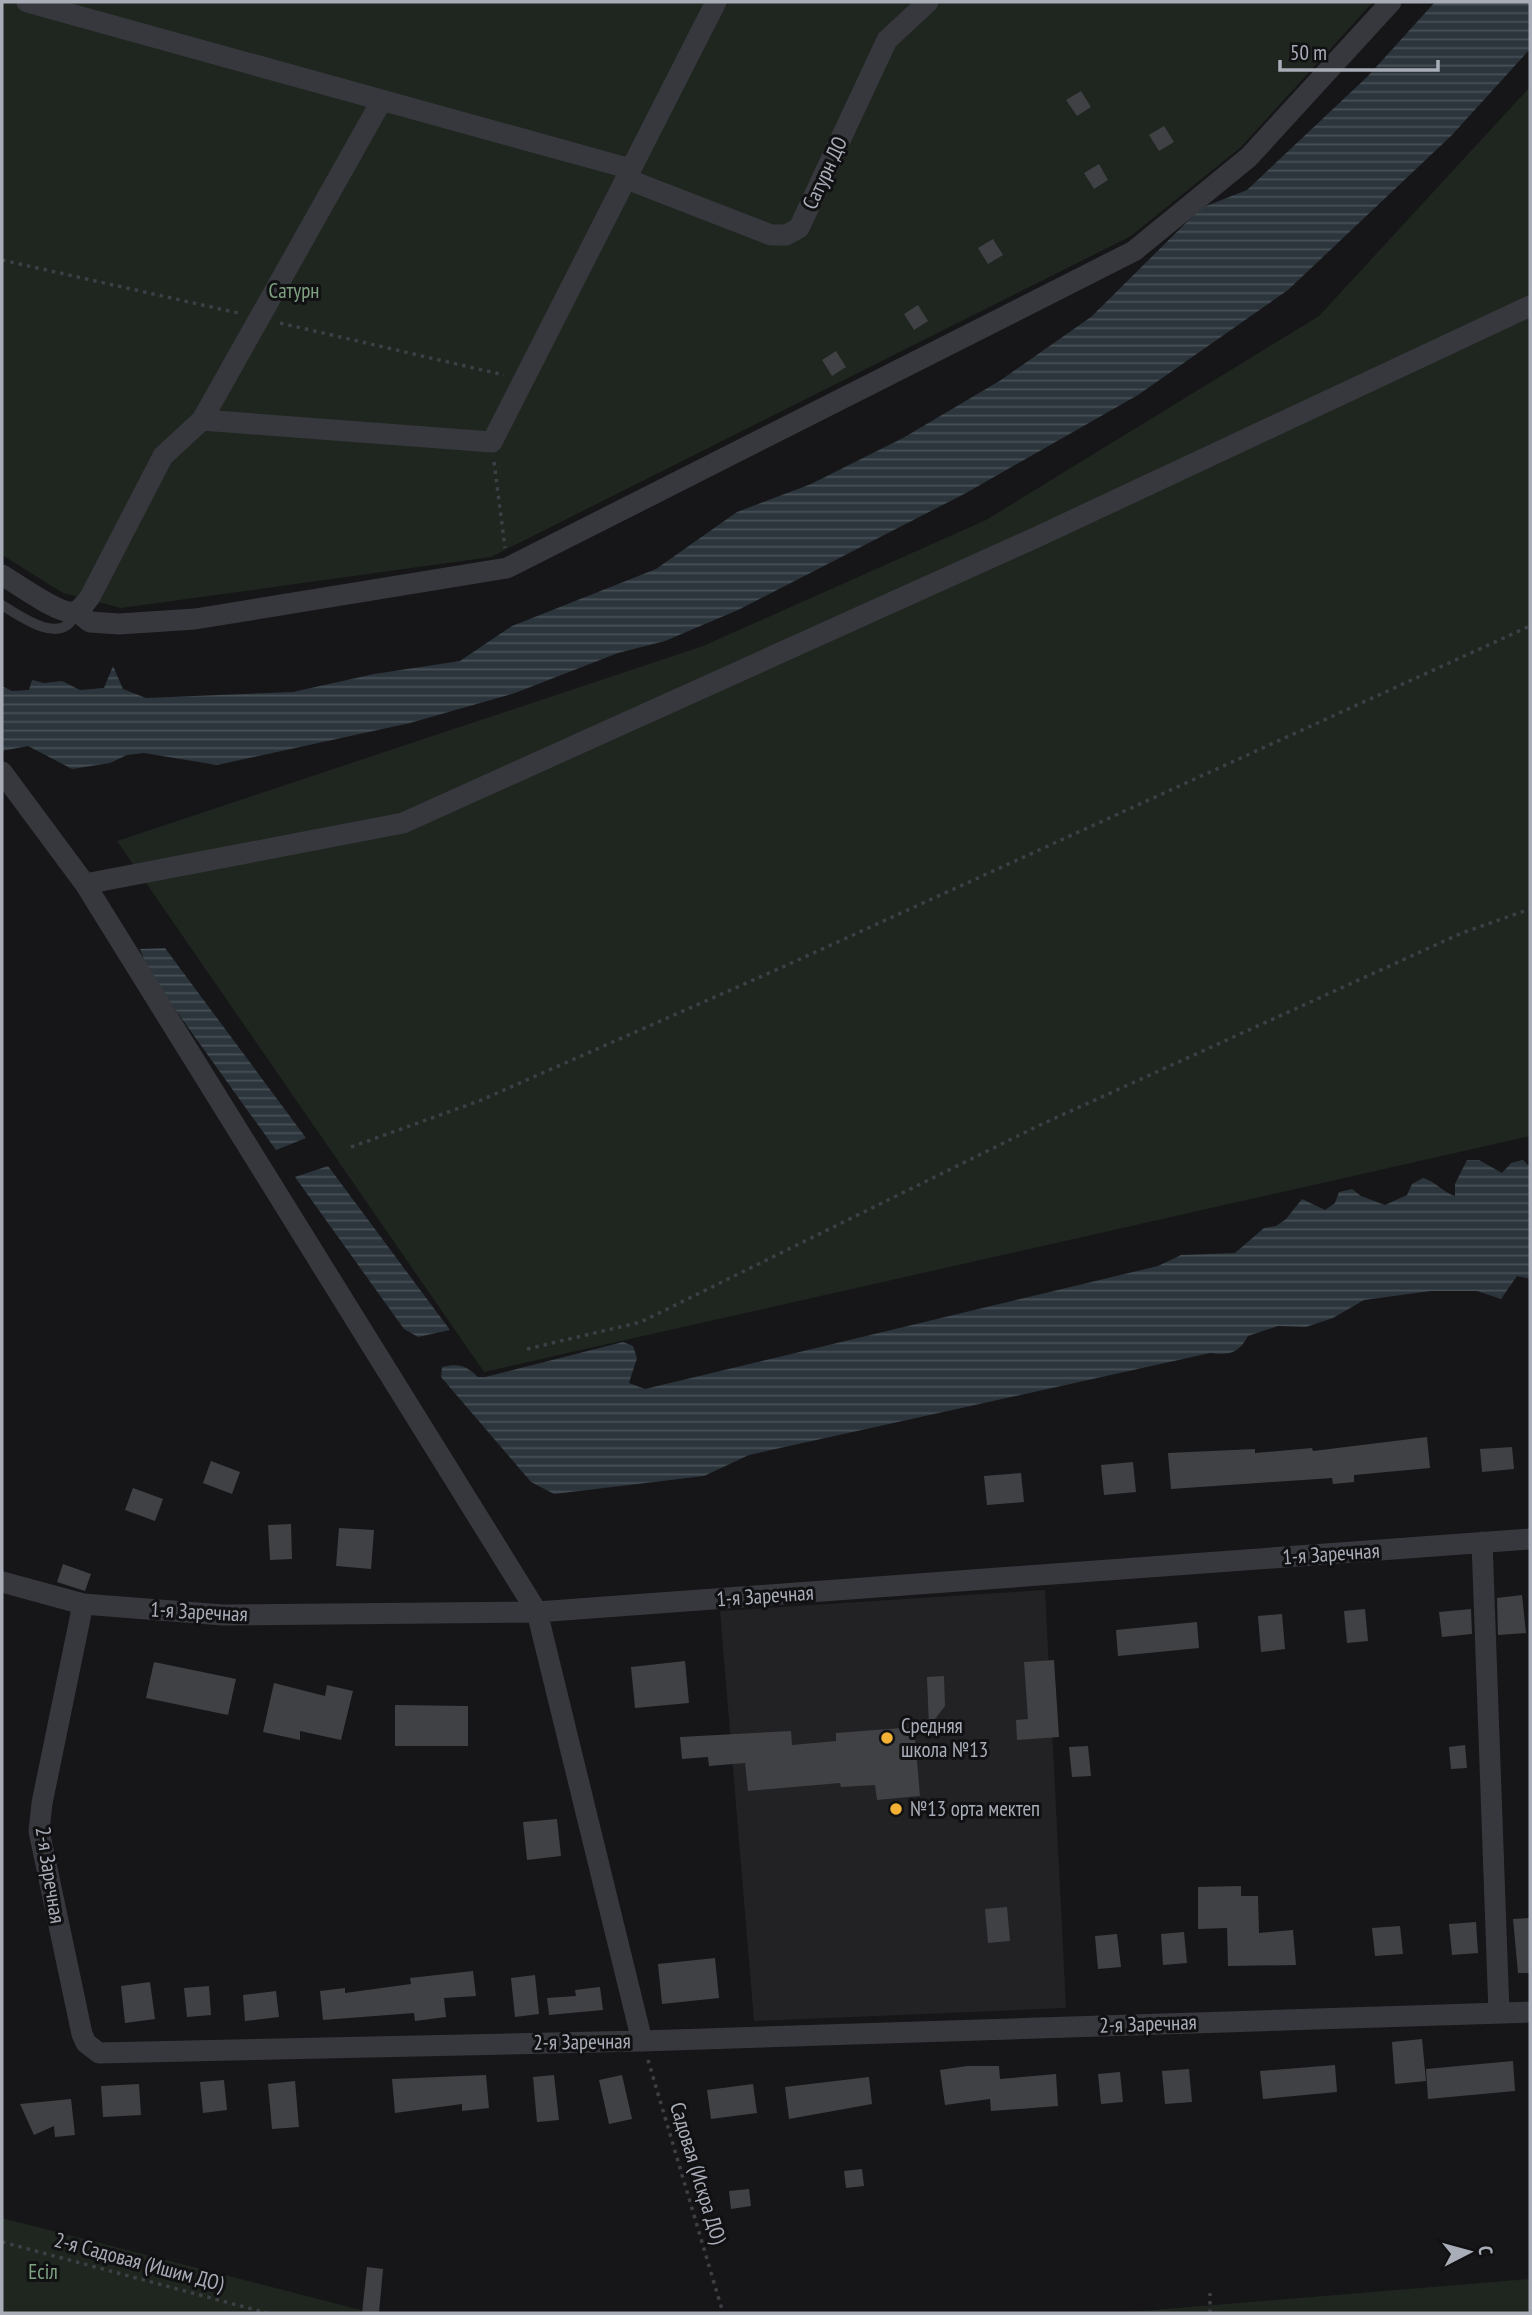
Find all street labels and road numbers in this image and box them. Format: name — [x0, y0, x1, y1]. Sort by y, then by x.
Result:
street label: Сатурн ДО — [796, 132, 853, 214]
street label: 1-я Заречная — [1281, 1537, 1380, 1570]
street label: 1-я Заречная — [715, 1579, 814, 1612]
street label: 1-я Заречная — [150, 1595, 248, 1628]
street label: 2-я Заречная — [30, 1825, 71, 1925]
street label: 2-я Заречная — [1099, 2008, 1197, 2039]
street label: 2-я Заречная — [533, 2027, 631, 2056]
street label: Садовая (Искра ДО) — [664, 2099, 733, 2247]
street label: 2-я Садовая (Ишим ДО) — [51, 2226, 227, 2297]

